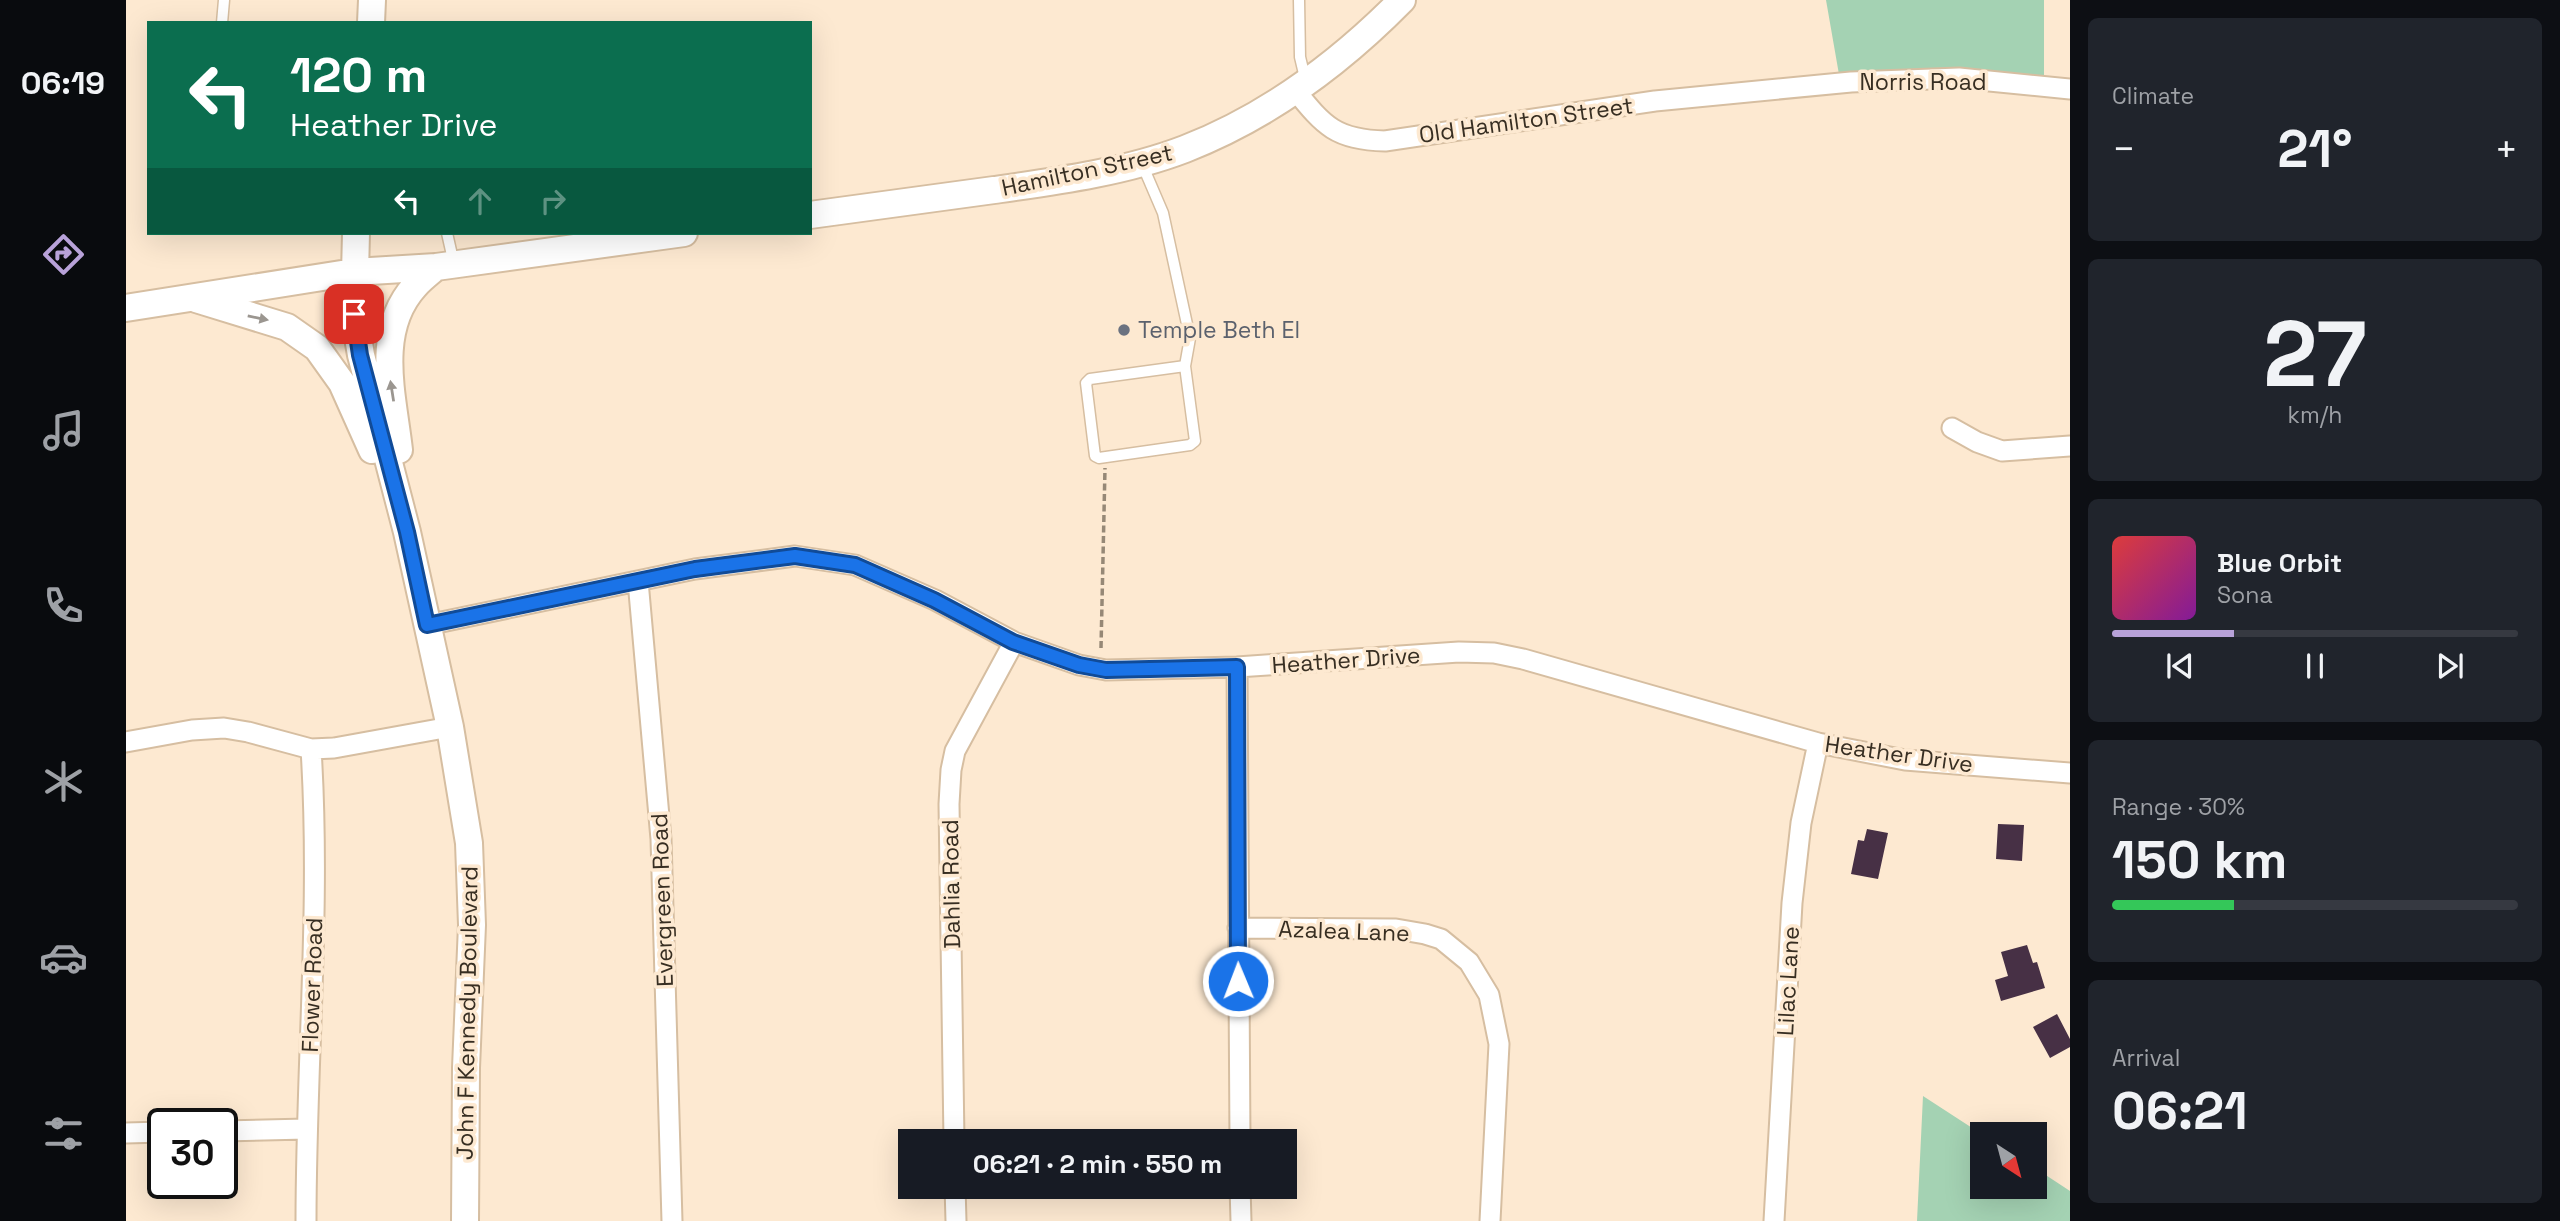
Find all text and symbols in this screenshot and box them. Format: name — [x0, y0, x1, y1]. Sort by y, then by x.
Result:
text: 120 m — [290, 44, 427, 106]
icon: left — [175, 49, 266, 140]
text: 06:19 — [21, 63, 105, 103]
street label: Norris Road — [1860, 67, 1986, 97]
text: Climate — [2112, 81, 2194, 111]
street label: Old Hamilton Street — [1417, 90, 1635, 150]
text: Heather Drive — [290, 105, 498, 145]
text: 21° — [2278, 116, 2352, 182]
text: − — [2112, 125, 2136, 173]
text: + — [2494, 125, 2518, 173]
street label: Hamilton Street — [999, 137, 1175, 203]
icon: left — [388, 182, 426, 220]
icon: ahead — [461, 182, 499, 220]
icon: right — [534, 182, 572, 220]
icon: directions — [39, 230, 88, 279]
pin — [324, 284, 384, 344]
icon: arrive — [335, 295, 373, 333]
text: 27 — [2263, 296, 2367, 413]
one-way arrow — [247, 312, 269, 323]
place label: Temple Beth El — [1138, 315, 1300, 345]
marker: Temple Beth El — [1116, 322, 1132, 338]
one-way arrow — [386, 380, 397, 402]
text: km/h — [2288, 400, 2342, 430]
icon: music — [39, 406, 88, 455]
text: Blue Orbit — [2217, 546, 2342, 580]
text: Sona — [2217, 580, 2273, 610]
icon: phone — [39, 581, 88, 630]
street label: Heather Drive — [1271, 640, 1421, 680]
icon: previous — [2161, 647, 2199, 685]
icon: pause — [2296, 647, 2334, 685]
icon: next — [2431, 647, 2469, 685]
street label: Heather Drive — [1823, 729, 1975, 779]
icon: climate — [39, 757, 88, 806]
text: Range · 30% — [2112, 792, 2245, 822]
street label: Evergreen Road — [644, 813, 680, 987]
street label: Dahlia Road — [935, 819, 967, 949]
text: 150 km — [2112, 827, 2287, 893]
street label: John F Kennedy Boulevard — [449, 866, 485, 1160]
street label: Azalea Lane — [1278, 914, 1410, 948]
street label: Flower Road — [295, 917, 329, 1053]
street label: Lilac Lane — [1770, 925, 1806, 1037]
icon: car — [39, 933, 88, 982]
position arrow — [1201, 944, 1275, 1018]
text: Arrival — [2112, 1043, 2180, 1073]
text: 06:21 — [2112, 1078, 2248, 1144]
speed limit sign: 30 — [147, 1108, 238, 1199]
icon: filters — [39, 1109, 88, 1158]
north arrow — [1970, 1122, 2048, 1199]
map controls — [1970, 1122, 2047, 1199]
text: 06:21 · 2 min · 550 m — [973, 1147, 1222, 1181]

